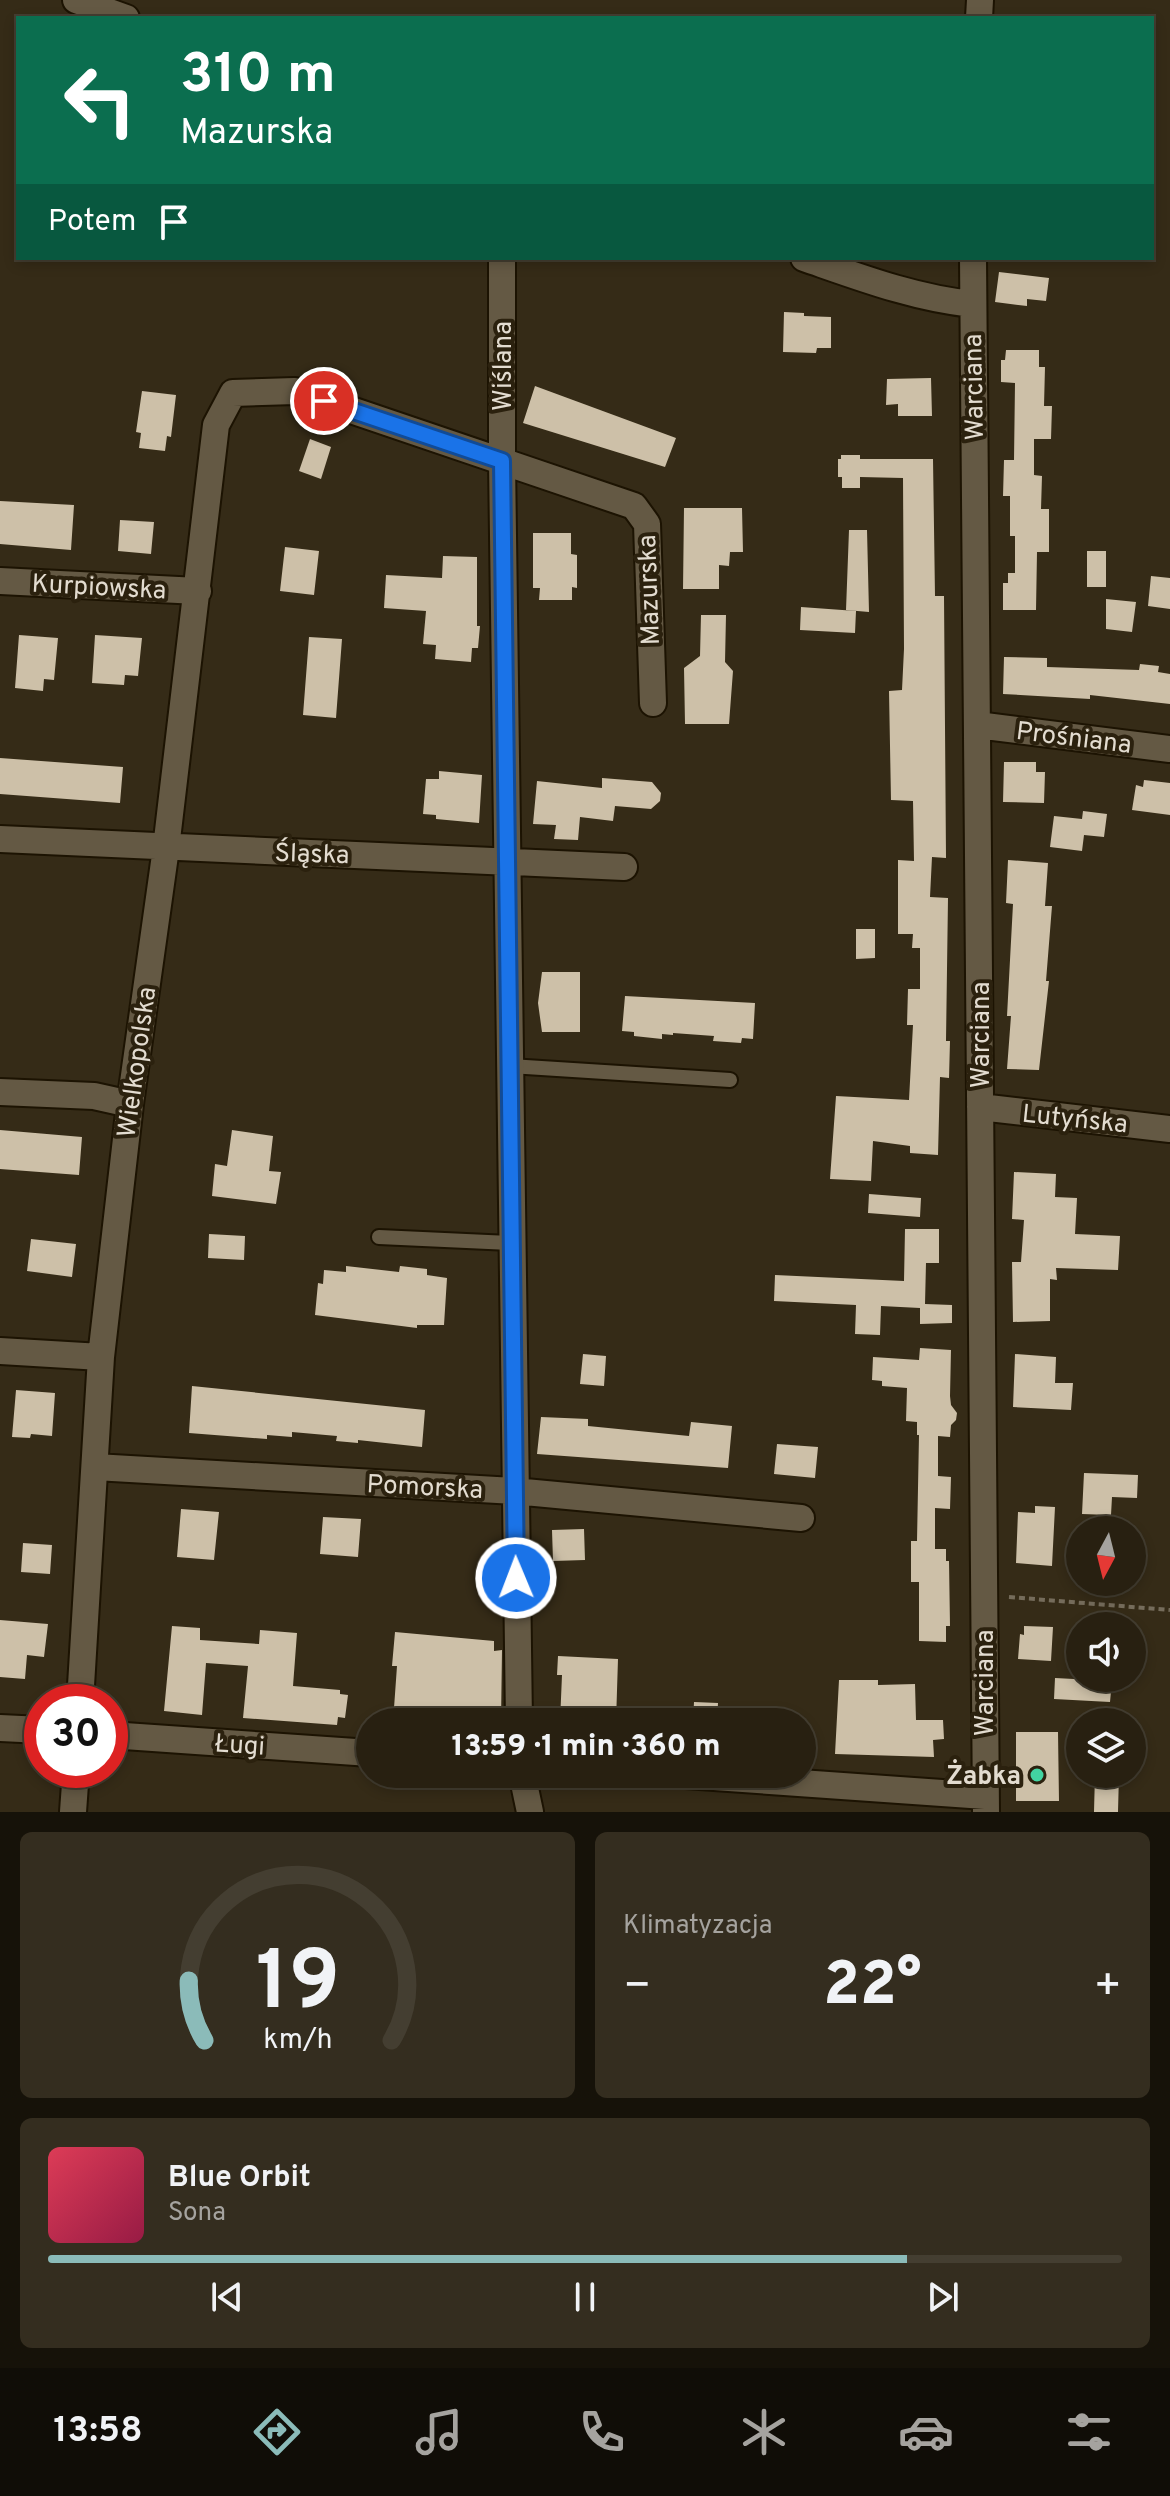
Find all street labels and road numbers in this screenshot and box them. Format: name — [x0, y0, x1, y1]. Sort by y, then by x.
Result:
street label: Wiślana — [488, 321, 521, 411]
street label: Warciana — [958, 333, 993, 441]
street label: Mazurska — [632, 534, 669, 646]
street label: Kurpiowska — [31, 568, 167, 609]
street label: Prośniana — [1014, 716, 1133, 763]
street label: Śląska — [274, 836, 350, 873]
street label: Warciana — [966, 982, 999, 1088]
street label: Wielkopolska — [112, 985, 165, 1140]
street label: Lutyńska — [1020, 1099, 1129, 1142]
street label: Pomorska — [366, 1469, 484, 1508]
street label: Warciana — [970, 1630, 1003, 1736]
street label: Ługi — [214, 1728, 266, 1765]

